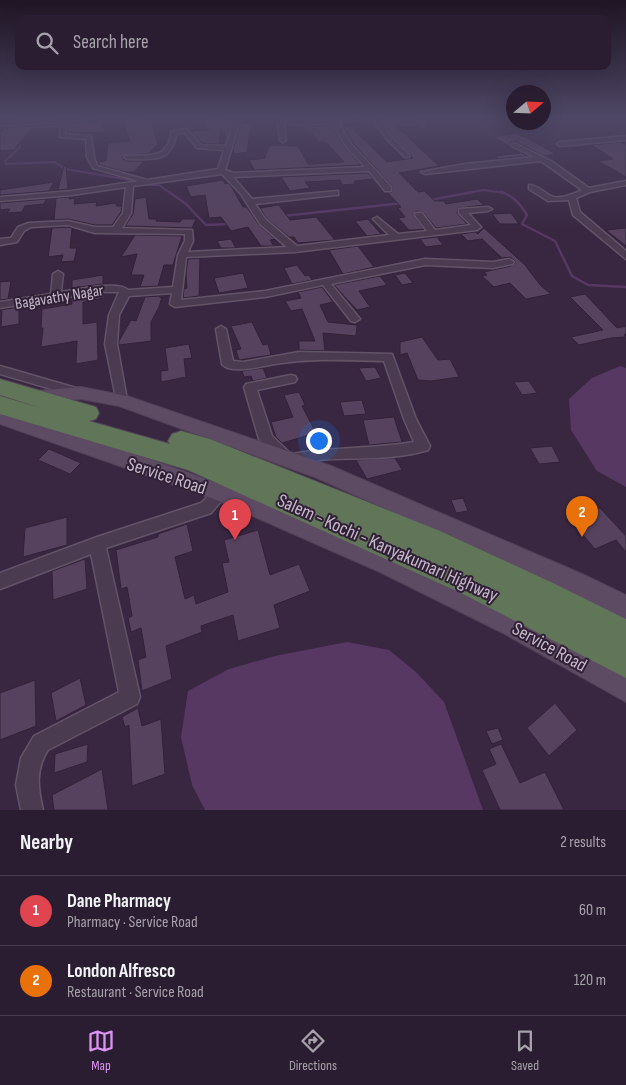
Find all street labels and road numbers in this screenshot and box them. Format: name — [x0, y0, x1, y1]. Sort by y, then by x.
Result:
street label: Bagavathy Nagar — [14, 281, 105, 314]
street label: Service Road — [124, 453, 209, 500]
street label: Salem - Kochi - Kanyakumari Highway — [273, 489, 502, 608]
street label: Service Road — [508, 617, 591, 677]

